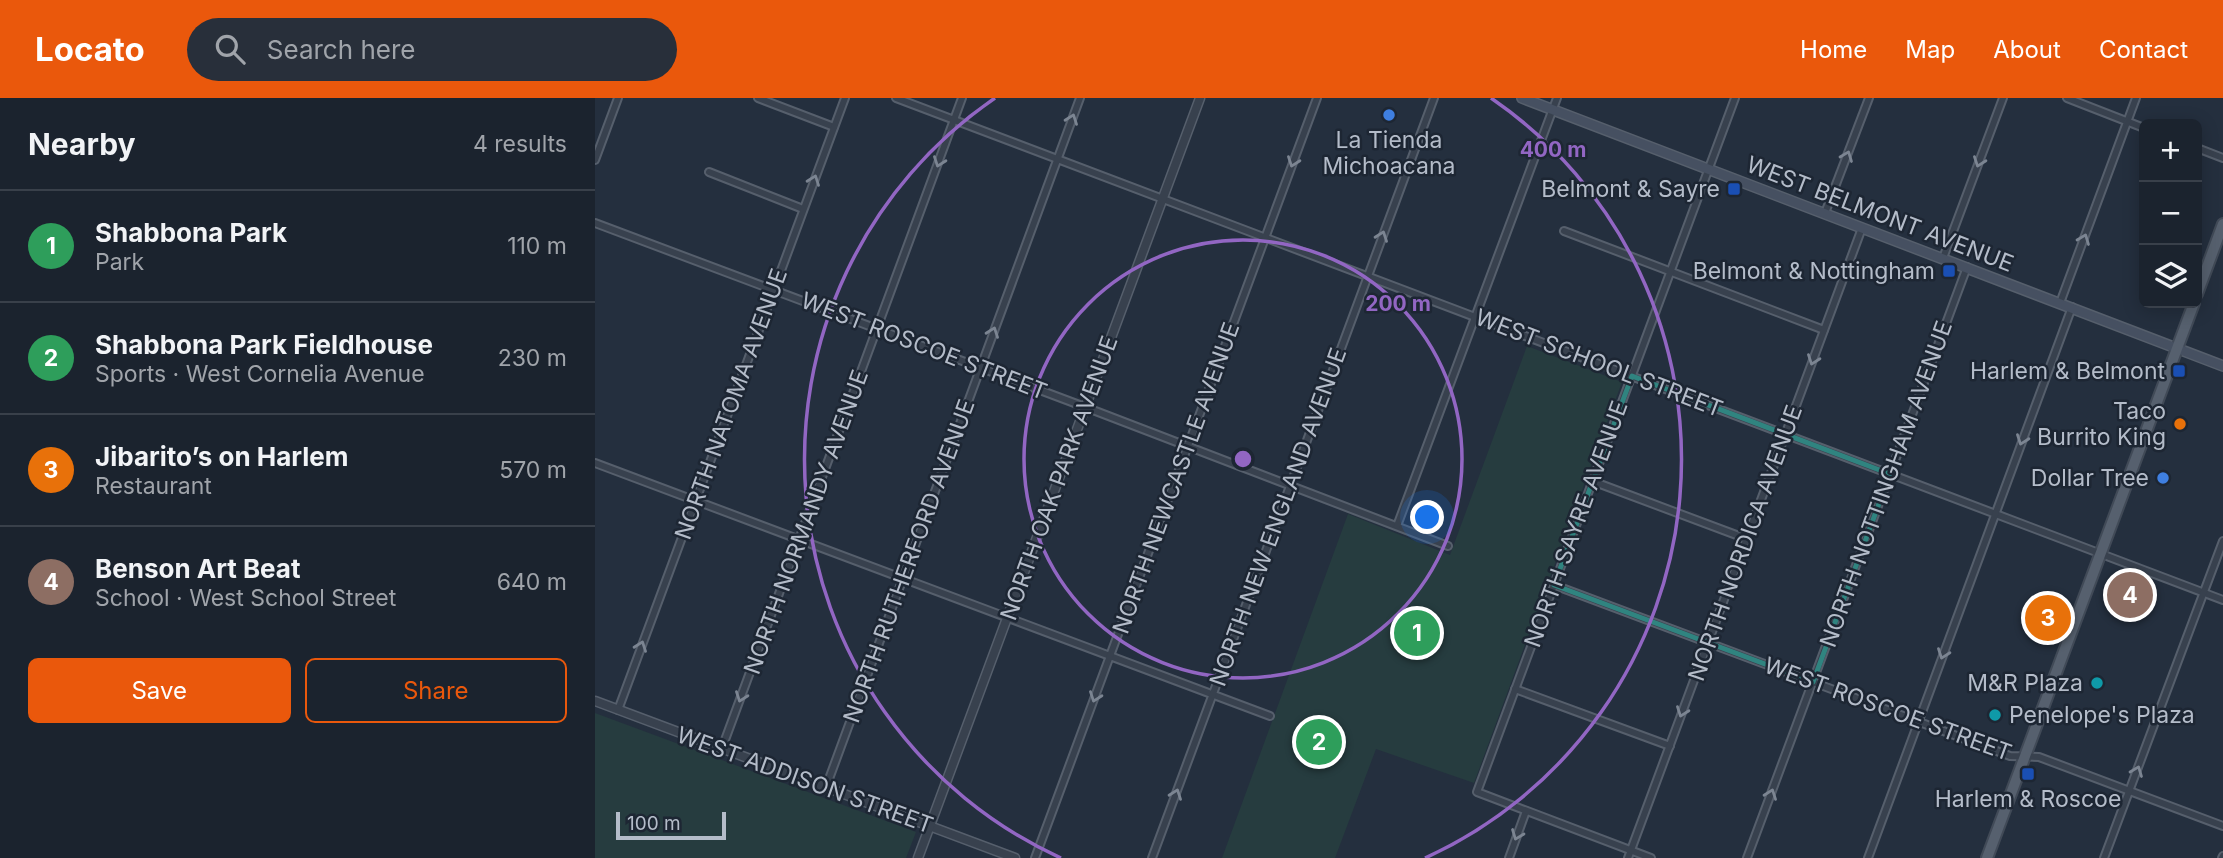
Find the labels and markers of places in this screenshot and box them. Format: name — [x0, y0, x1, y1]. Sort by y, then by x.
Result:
marker: La Tienda Michoacana — [1381, 107, 1397, 123]
place label: La Tienda Michoacana — [1323, 126, 1455, 180]
place label: Belmont & Sayre — [1541, 175, 1720, 203]
marker: Belmont & Sayre — [1726, 181, 1742, 197]
place label: Belmont & Nottingham — [1693, 257, 1935, 285]
marker: Belmont & Nottingham — [1941, 263, 1957, 279]
place label: Harlem & Belmont — [1970, 357, 2165, 385]
marker: Harlem & Belmont — [2171, 363, 2187, 379]
place label: Taco Burrito King — [2037, 397, 2166, 451]
marker: Taco Burrito King — [2172, 416, 2188, 432]
centre of rings — [1231, 447, 1255, 471]
place label: Dollar Tree — [2031, 464, 2149, 492]
marker: Dollar Tree — [2155, 470, 2171, 486]
pin: 4 — [2107, 569, 2153, 621]
pin: 3 — [2025, 592, 2071, 644]
pin: 1 — [1394, 607, 1440, 659]
place label: M&R Plaza — [1967, 669, 2083, 697]
marker: M&R Plaza — [2089, 675, 2105, 691]
place label: Penelope's Plaza — [2009, 701, 2195, 729]
marker: Penelope's Plaza — [1987, 707, 2003, 723]
pin: 2 — [1296, 716, 1342, 768]
marker: Harlem & Roscoe — [2020, 766, 2036, 782]
place label: Harlem & Roscoe — [1935, 785, 2121, 813]

